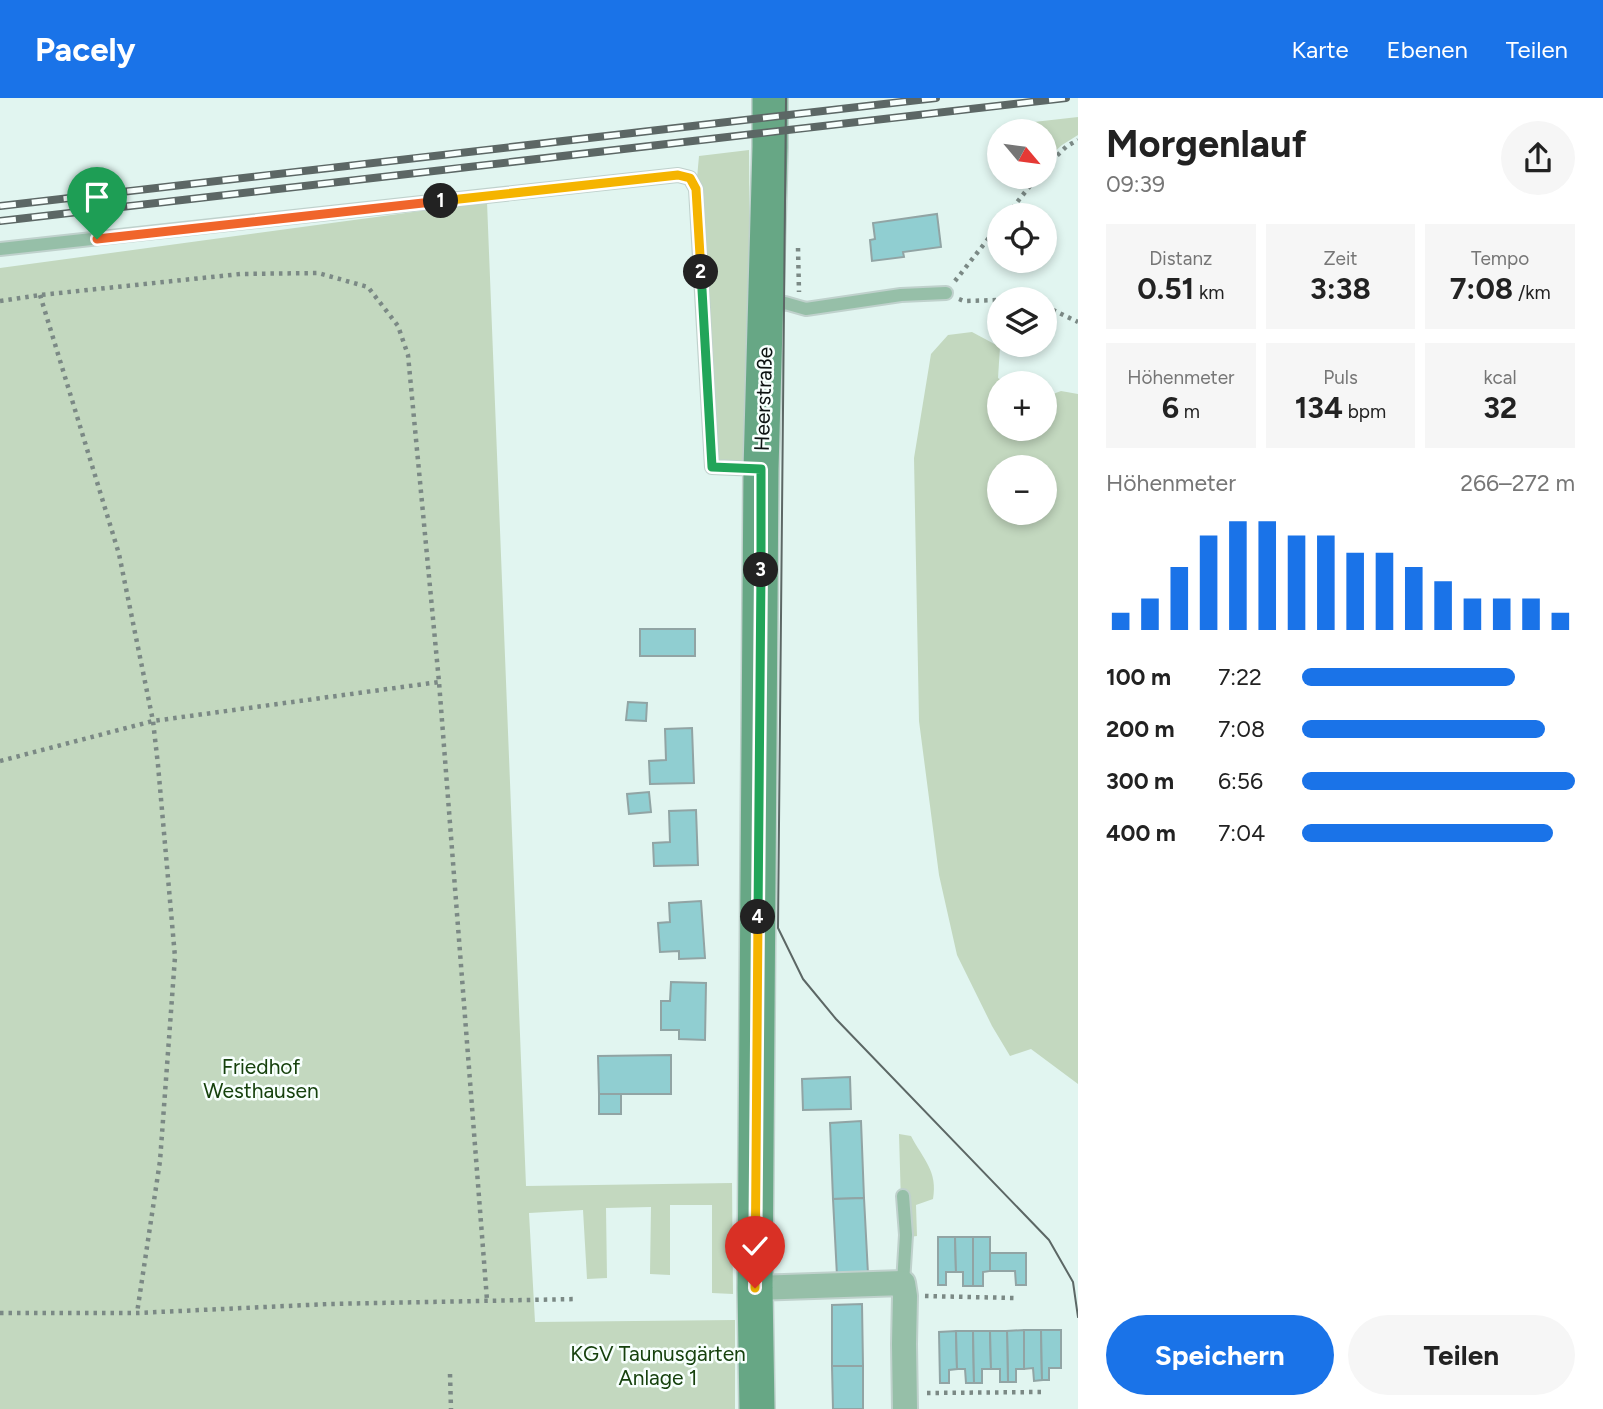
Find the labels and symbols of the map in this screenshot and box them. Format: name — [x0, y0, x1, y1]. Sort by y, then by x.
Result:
north arrow — [987, 119, 1057, 189]
pin — [67, 167, 127, 239]
pin: 1 — [424, 184, 458, 218]
pin: 2 — [684, 254, 718, 290]
street label: Heerstraße — [749, 346, 777, 452]
pin: 3 — [744, 552, 778, 588]
pin: 4 — [740, 900, 776, 934]
park label: Friedhof Westhausen — [203, 1054, 319, 1103]
pin — [725, 1216, 785, 1288]
park label: KGV Taunusgärten Anlage 1 — [570, 1341, 746, 1390]

